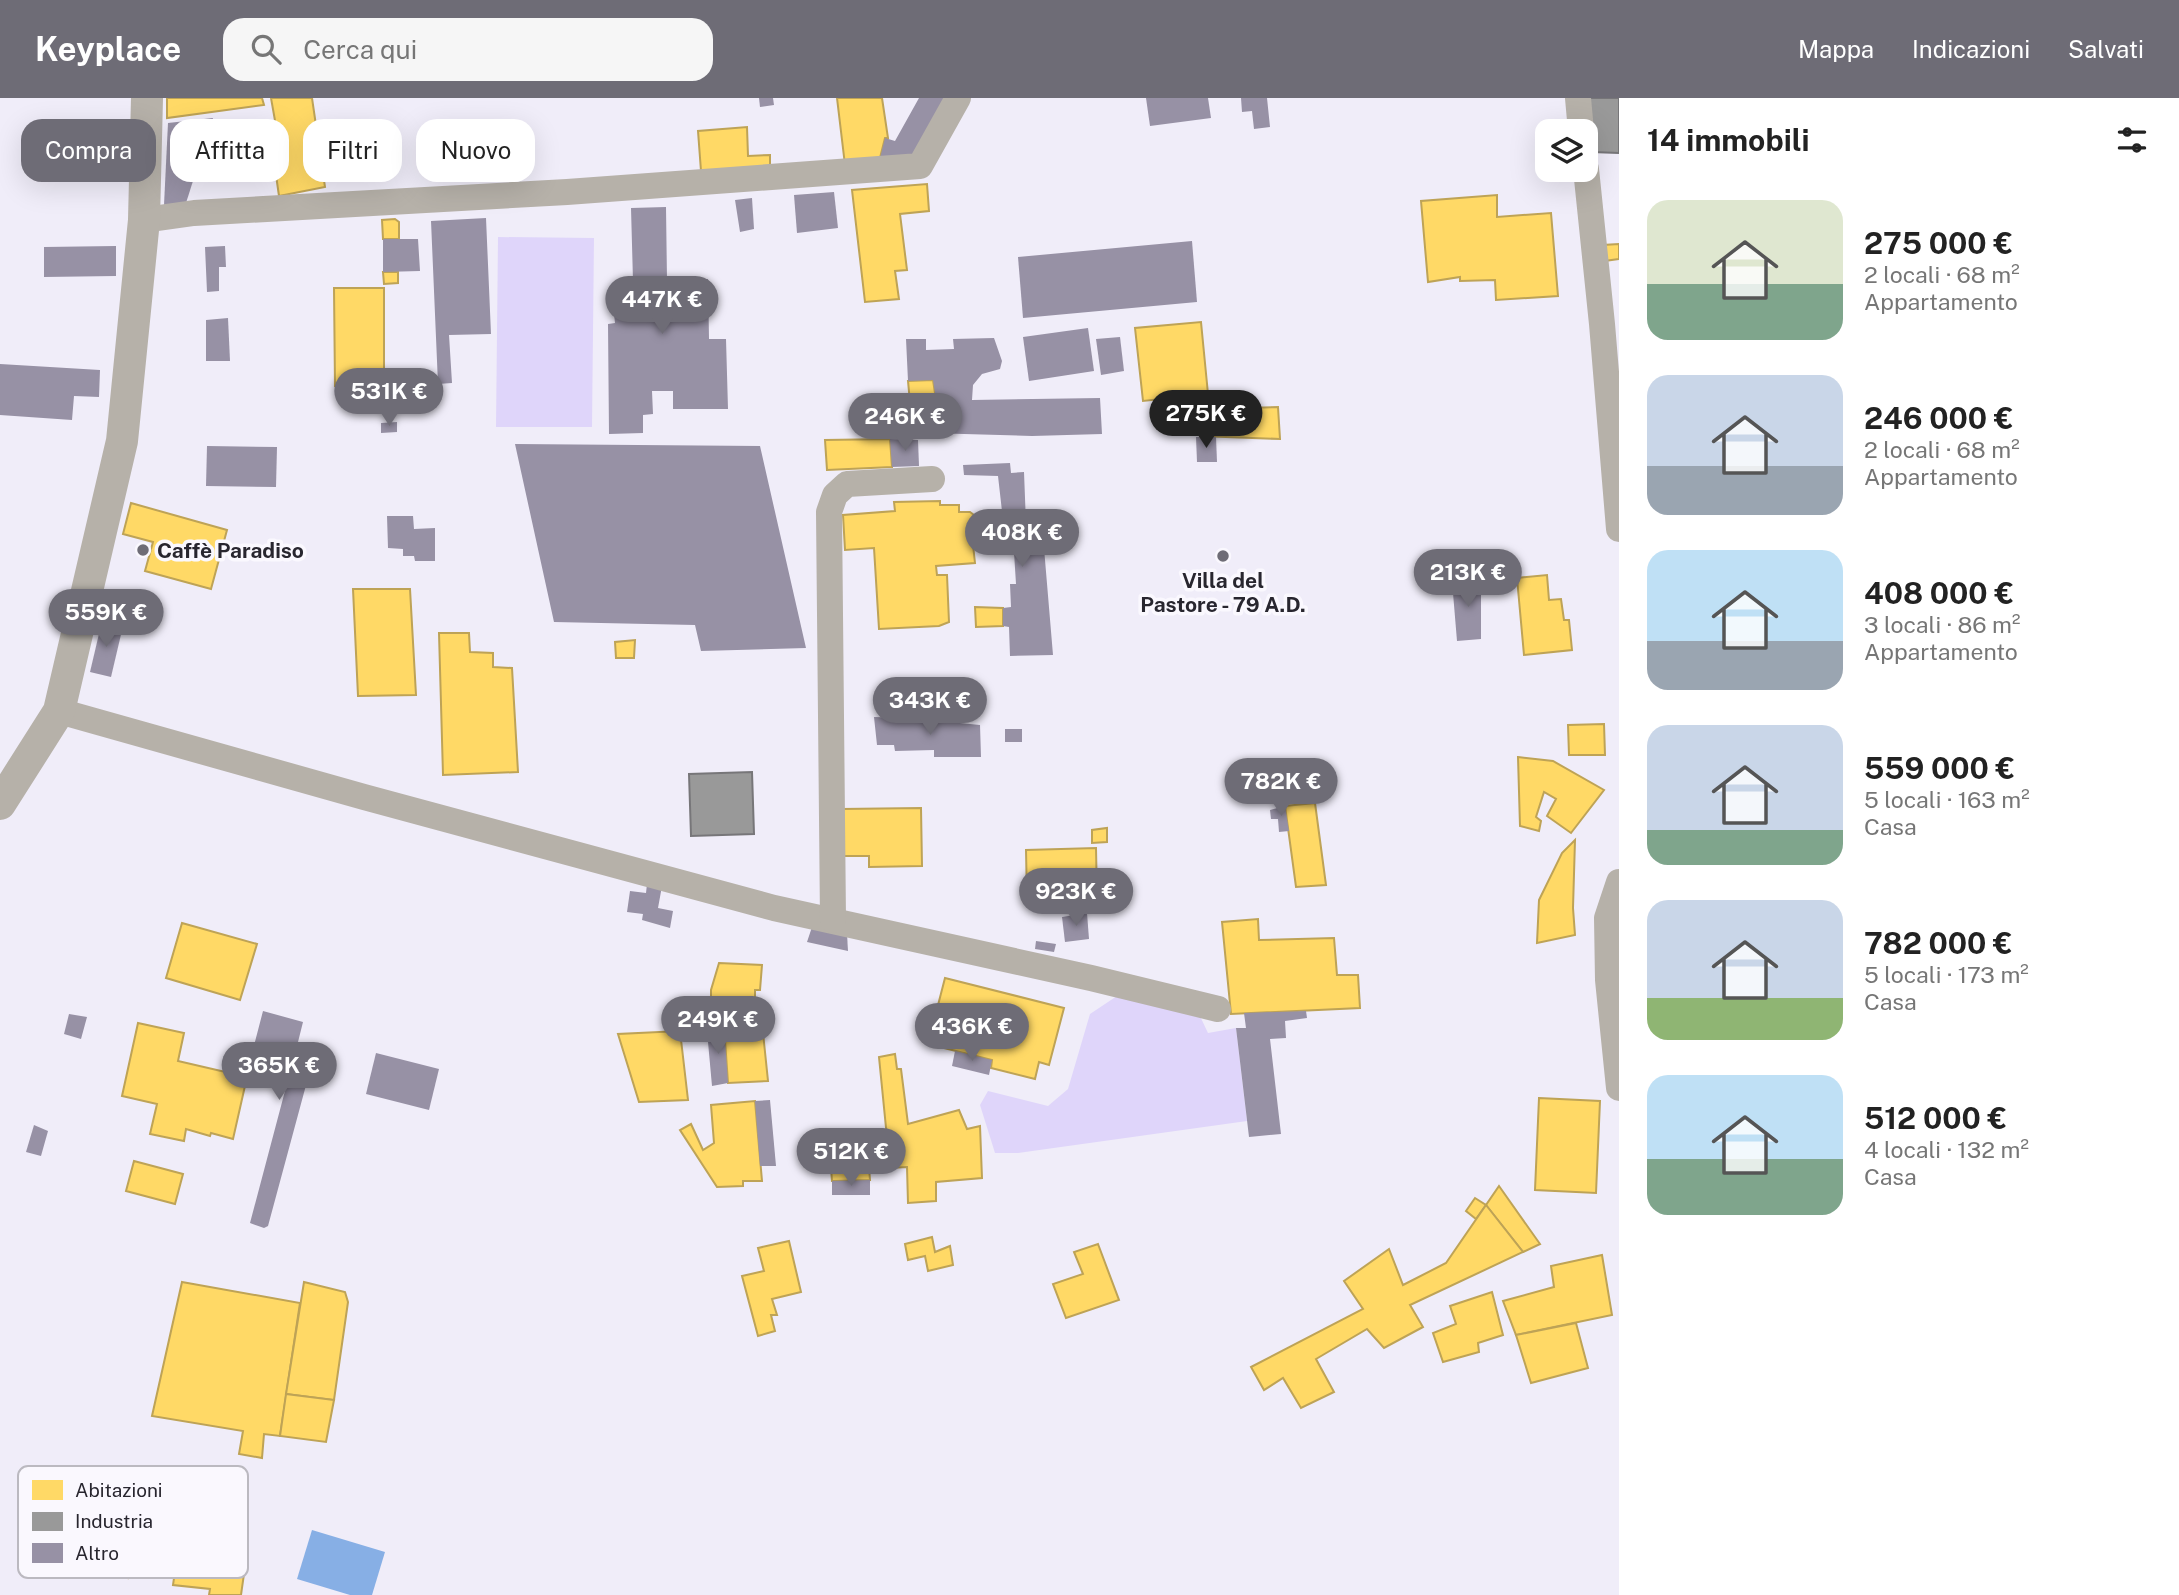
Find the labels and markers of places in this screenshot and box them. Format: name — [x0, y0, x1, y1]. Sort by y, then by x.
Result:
pin: 447K € — [605, 276, 719, 336]
pin: 531K € — [332, 368, 446, 428]
pin: 275K € — [1149, 390, 1263, 450]
pin: 246K € — [848, 394, 962, 453]
pin: 408K € — [965, 510, 1079, 569]
place label: Caffè Paradiso — [157, 538, 304, 563]
marker: Caffè Paradiso — [135, 542, 151, 558]
marker: Villa del Pastore - 79 A.D. — [1215, 548, 1231, 564]
pin: 213K € — [1411, 550, 1525, 609]
place label: Villa del Pastore - 79 A.D. — [1140, 568, 1306, 617]
pin: 559K € — [49, 589, 163, 649]
pin: 343K € — [873, 678, 987, 737]
pin: 782K € — [1224, 758, 1338, 818]
pin: 923K € — [1019, 868, 1133, 928]
pin: 249K € — [661, 996, 775, 1056]
pin: 436K € — [915, 1004, 1029, 1063]
pin: 365K € — [222, 1042, 336, 1102]
pin: 512K € — [794, 1128, 908, 1188]

